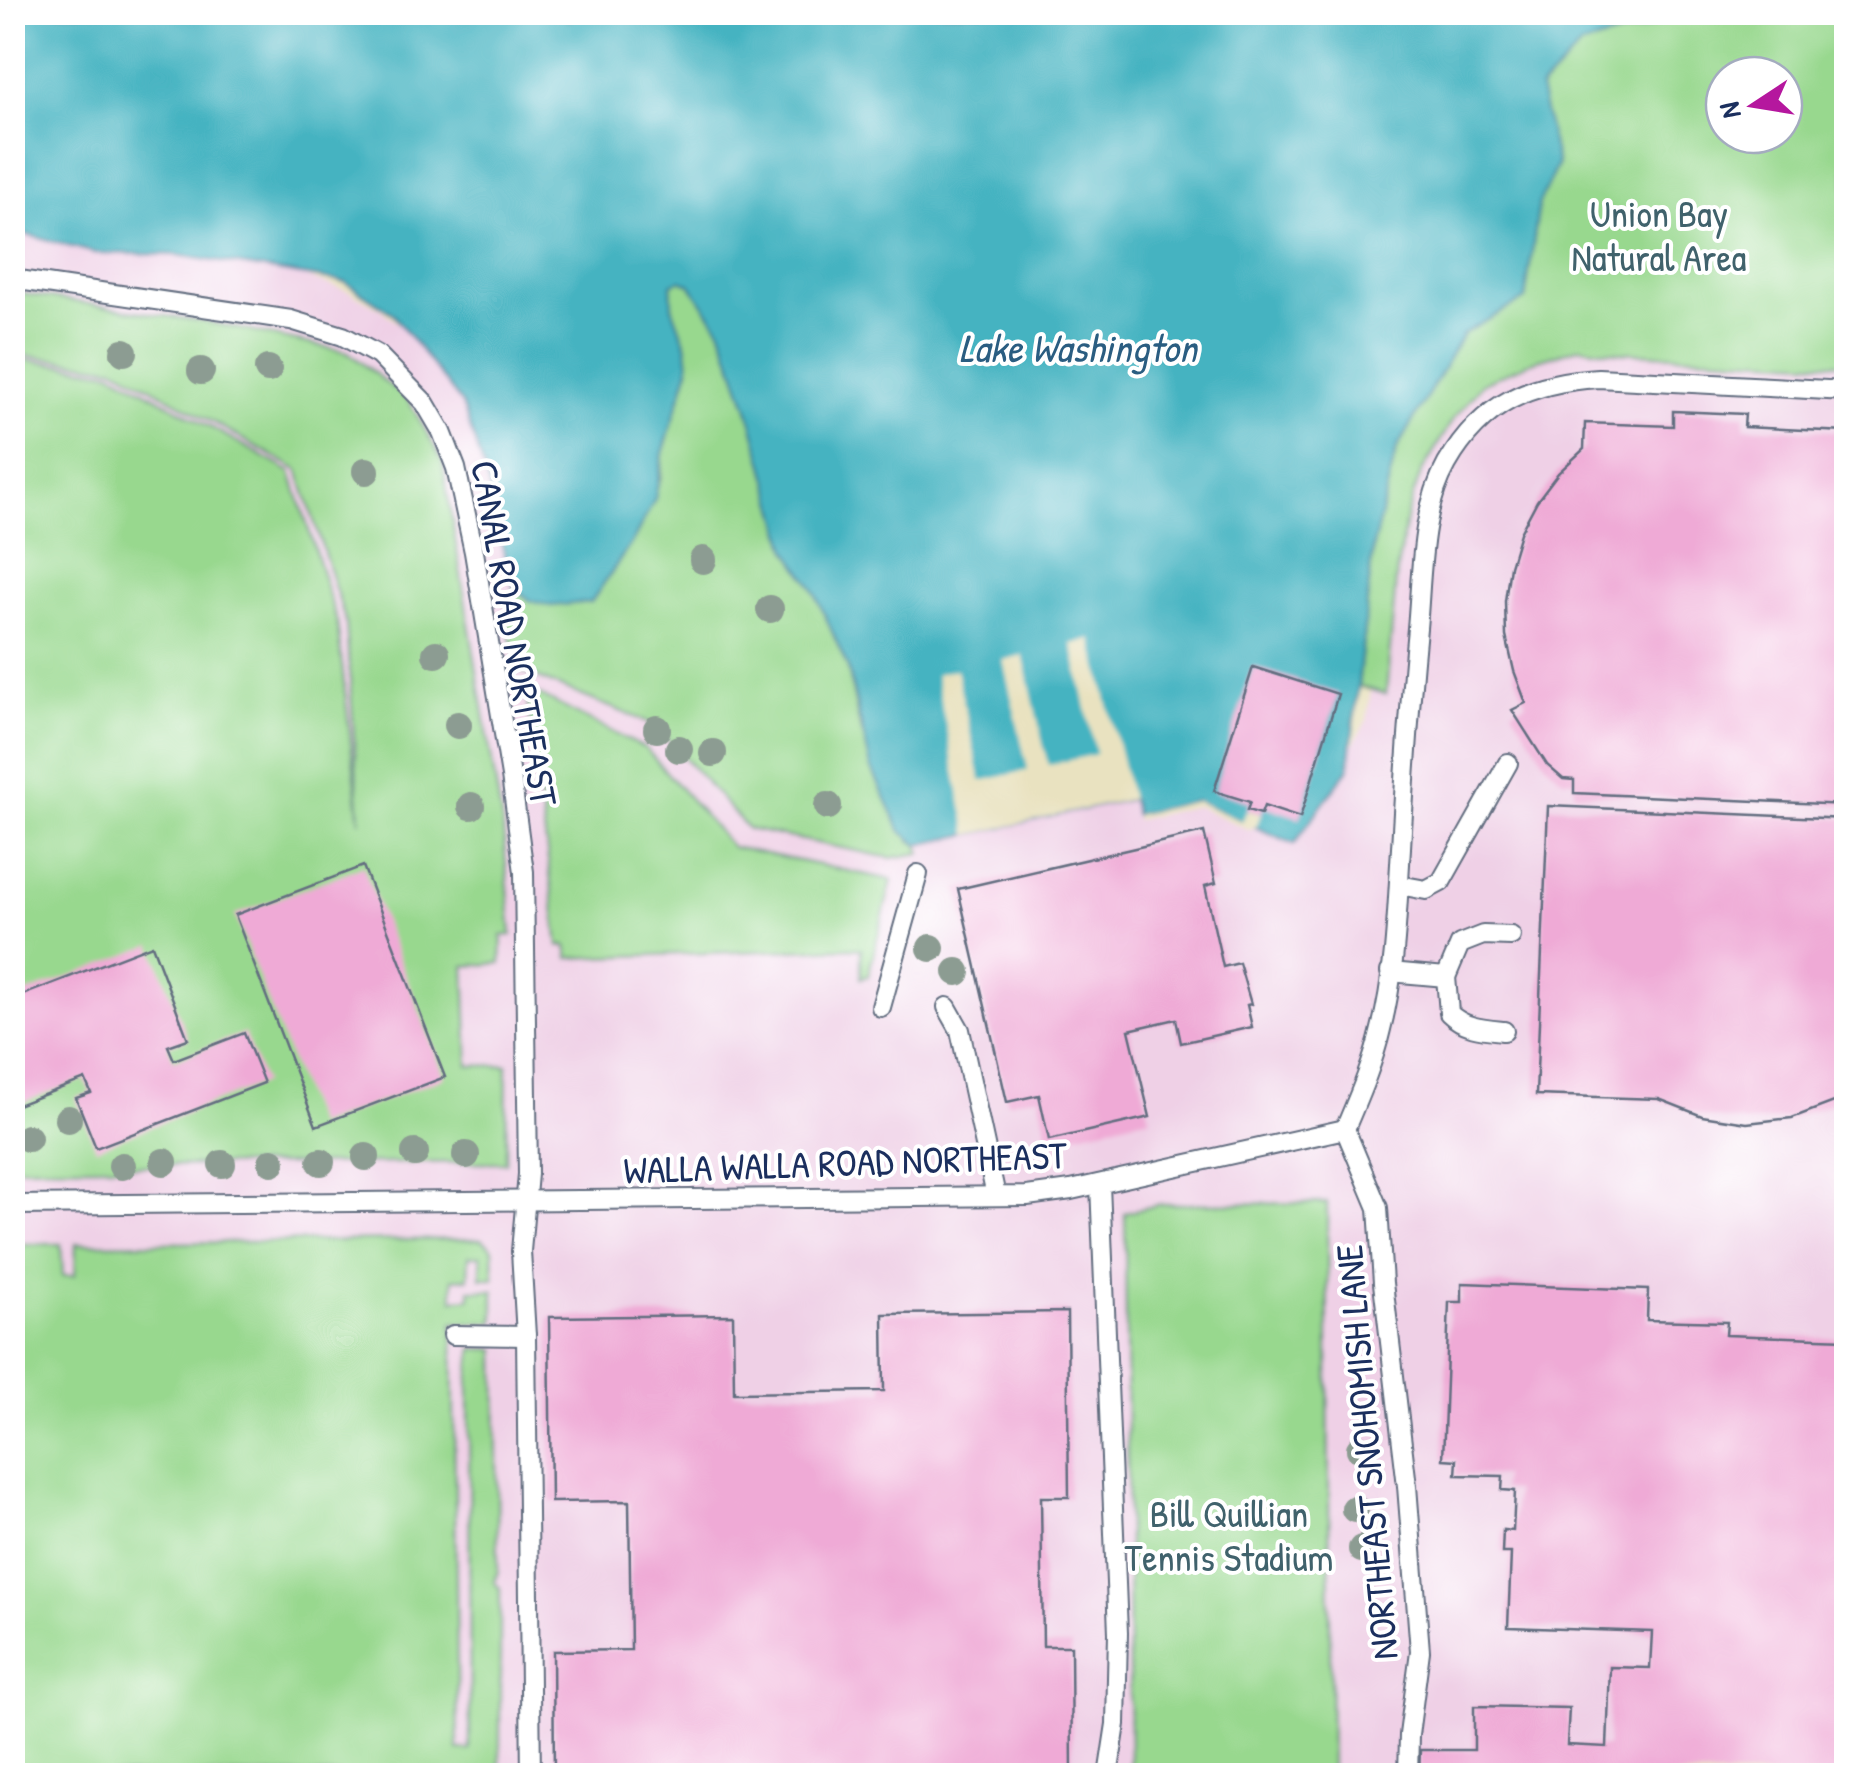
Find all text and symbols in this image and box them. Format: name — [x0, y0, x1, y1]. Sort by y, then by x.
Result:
north arrow — [1704, 55, 1804, 155]
text: N — [1709, 99, 1750, 121]
park label: Union Bay Natural Area — [1572, 187, 1747, 283]
water label: Lake Washington — [959, 320, 1200, 375]
street label: CANAL ROAD NORTHEAST — [459, 456, 571, 811]
street label: WALLA WALLA ROAD NORTHEAST — [622, 1128, 1069, 1196]
street label: NORTHEAST SNOHOMISH LANE — [1322, 1242, 1410, 1662]
park label: Bill Quillian Tennis Stadium — [1125, 1487, 1333, 1583]

